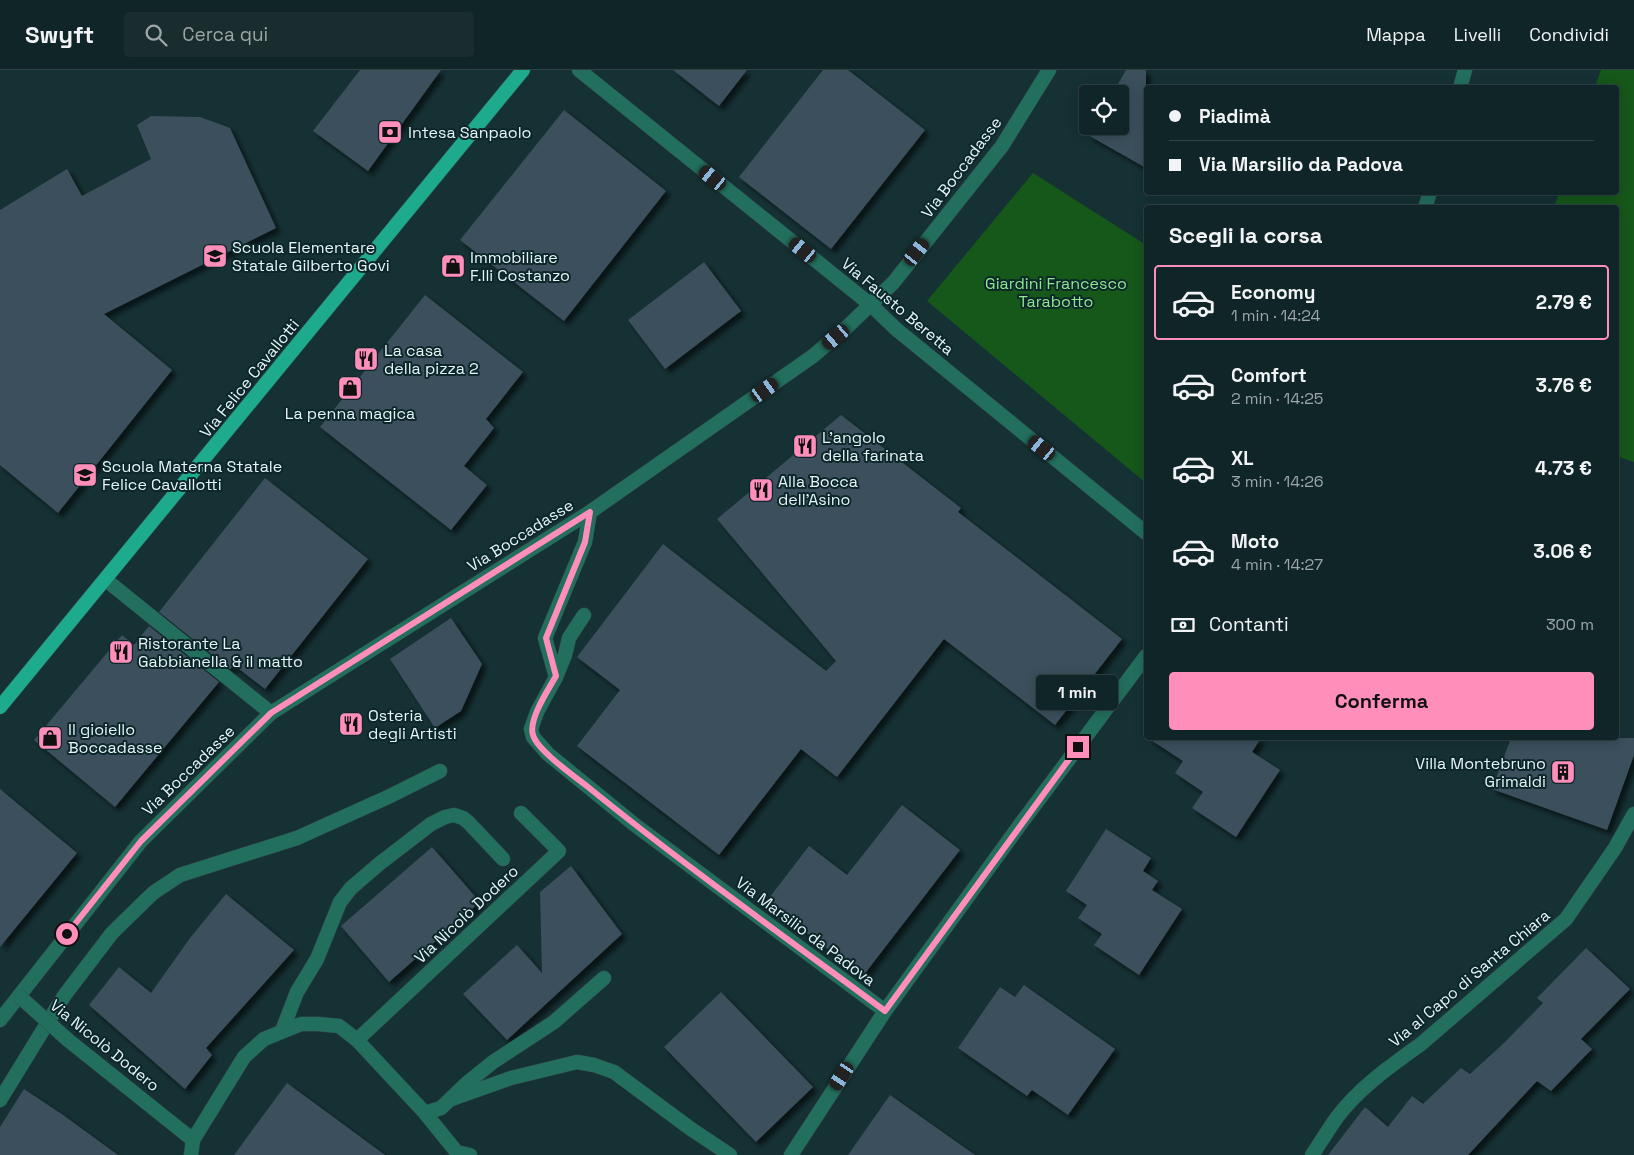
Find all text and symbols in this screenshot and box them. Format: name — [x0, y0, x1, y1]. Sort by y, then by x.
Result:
search box — [124, 12, 474, 57]
text: Swyft — [25, 19, 94, 50]
icon: search — [142, 21, 170, 49]
text: Cerca qui — [182, 22, 268, 47]
text: Mappa — [1366, 23, 1426, 46]
text: Livelli — [1454, 23, 1501, 46]
text: Condividi — [1529, 23, 1609, 46]
map controls — [1079, 85, 1129, 135]
button: locate — [1079, 85, 1129, 135]
text: Piadimà — [1199, 104, 1271, 129]
street label: Via Boccadasse — [916, 112, 1006, 222]
bank icon: Intesa Sanpaolo — [377, 119, 403, 145]
place label: Intesa Sanpaolo — [408, 122, 532, 143]
text: Via Marsilio da Padova — [1199, 152, 1403, 177]
car — [696, 163, 729, 193]
text: Scegli la corsa — [1169, 221, 1322, 249]
car — [786, 235, 819, 265]
car — [901, 236, 932, 268]
place label: Scuola Elementare Statale Gilberto Govi — [232, 237, 390, 276]
school or university icon: Scuola Elementare Statale Gilberto Govi — [202, 243, 228, 269]
place label: Immobiliare F.lli Costanzo — [470, 247, 570, 286]
shop icon: Immobiliare F.lli Costanzo — [440, 253, 466, 279]
street label: Via Fausto Beretta — [837, 253, 958, 360]
park label: Giardini Francesco Tarabotto — [985, 273, 1127, 312]
icon: car — [1171, 280, 1216, 325]
text: Economy — [1231, 280, 1315, 305]
text: 2.79 € — [1536, 290, 1592, 315]
text: 1 min · 14:24 — [1231, 305, 1320, 326]
street label: Via Felice Cavallotti — [195, 315, 304, 442]
car — [819, 322, 852, 352]
place label: La casa della pizza 2 — [384, 340, 479, 379]
restaurant icon: La casa della pizza 2 — [353, 346, 379, 372]
icon: car — [1171, 363, 1216, 408]
text: Comfort — [1231, 363, 1307, 388]
text: 3.76 € — [1536, 373, 1592, 398]
shop icon: La penna magica — [337, 375, 363, 401]
car — [748, 375, 781, 405]
text: 2 min · 14:25 — [1231, 388, 1323, 409]
place label: La penna magica — [285, 403, 415, 424]
place label: L'angolo della farinata — [822, 427, 924, 466]
restaurant icon: L'angolo della farinata — [792, 433, 818, 459]
car — [1025, 433, 1058, 463]
icon: car — [1171, 446, 1216, 491]
text: XL — [1231, 446, 1254, 471]
place label: Scuola Materna Statale Felice Cavallotti — [102, 456, 282, 495]
text: 4.73 € — [1535, 456, 1592, 481]
school or university icon: Scuola Materna Statale Felice Cavallotti — [72, 462, 98, 488]
place label: Alla Bocca dell'Asino — [778, 471, 858, 510]
text: 3 min · 14:26 — [1231, 471, 1324, 492]
restaurant icon: Alla Bocca dell'Asino — [748, 477, 774, 503]
street label: Via Boccadasse — [463, 494, 577, 577]
icon: car — [1171, 529, 1216, 574]
text: Moto — [1231, 529, 1279, 554]
text: 3.06 € — [1533, 539, 1592, 564]
text: 4 min · 14:27 — [1231, 554, 1323, 575]
icon: cash — [1169, 611, 1197, 639]
text: Contanti — [1209, 612, 1289, 637]
text: 300 m — [1546, 614, 1594, 635]
place label: Ristorante La Gabbianella & il matto — [138, 633, 303, 672]
restaurant icon: Ristorante La Gabbianella & il matto — [108, 639, 134, 665]
button: Conferma — [1169, 672, 1594, 730]
callout: 1 min — [1037, 674, 1119, 710]
text: 1 min — [1057, 682, 1097, 703]
place label: Osteria degli Artisti — [368, 705, 457, 744]
restaurant icon: Osteria degli Artisti — [338, 711, 364, 737]
place label: Il gioiello Boccadasse — [68, 719, 162, 758]
street label: Via Boccadasse — [137, 721, 239, 820]
shop icon: Il gioiello Boccadasse — [37, 725, 63, 751]
route end — [1067, 736, 1089, 758]
place label: Villa Montebruno Grimaldi — [1415, 753, 1546, 792]
building icon: Villa Montebruno Grimaldi — [1550, 759, 1576, 785]
street label: Via Nicolò Dodero — [410, 861, 523, 968]
street label: Via Marsilio da Padova — [732, 872, 880, 991]
street label: Via al Capo di Santa Chiara — [1384, 905, 1554, 1052]
route start — [56, 923, 78, 945]
street label: Via Nicolò Dodero — [46, 995, 164, 1096]
car — [827, 1059, 856, 1093]

